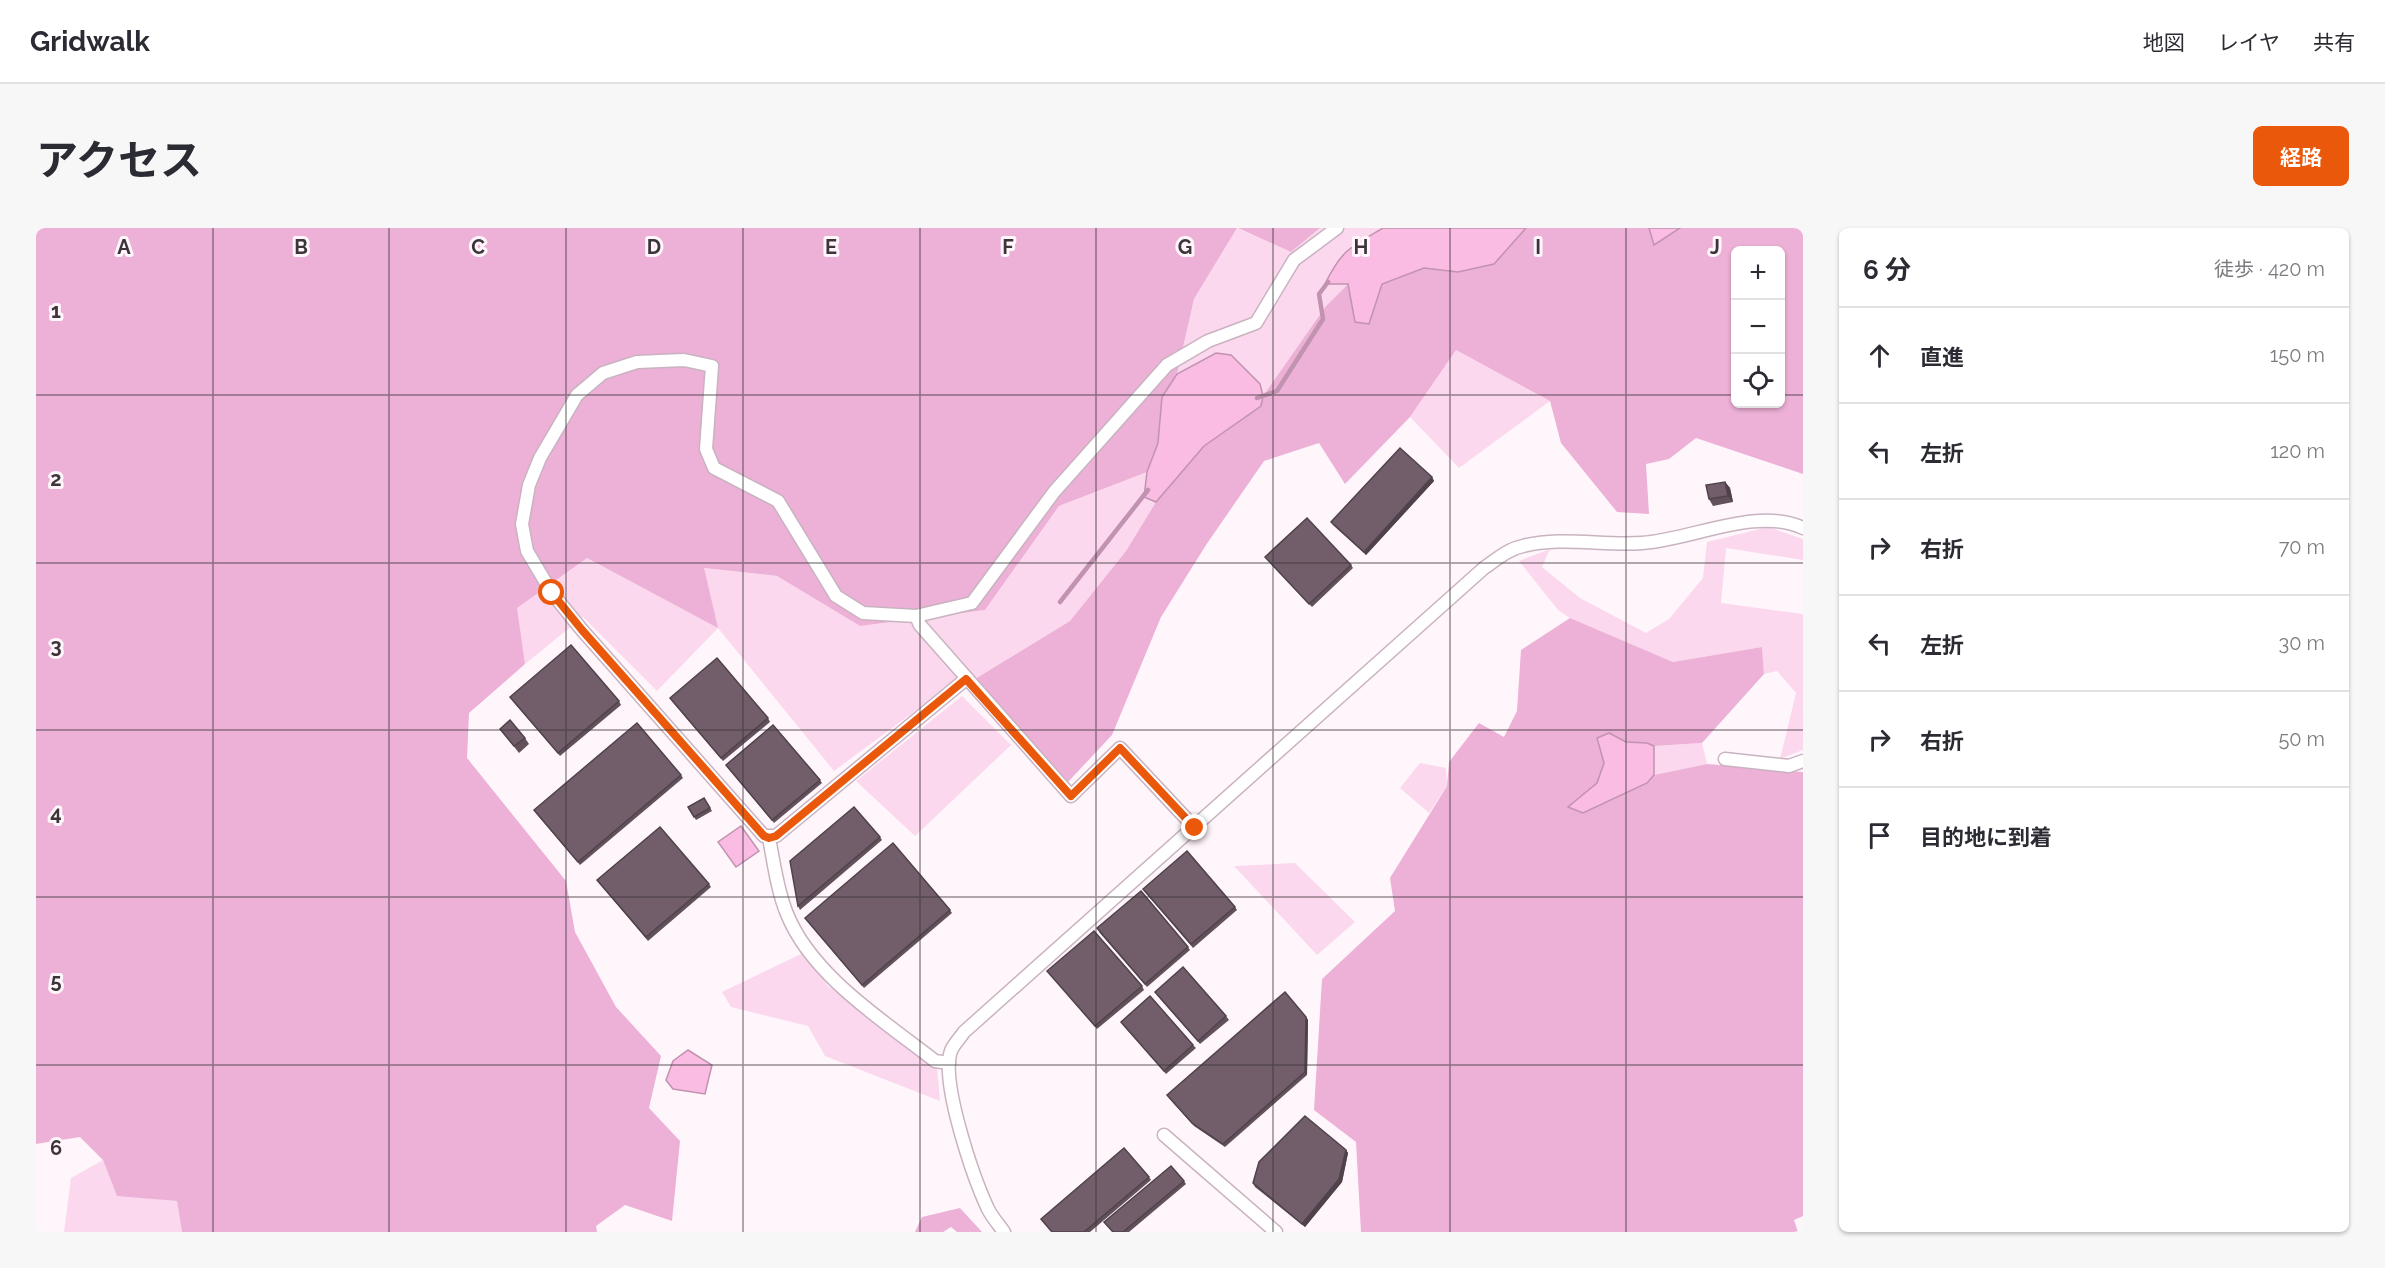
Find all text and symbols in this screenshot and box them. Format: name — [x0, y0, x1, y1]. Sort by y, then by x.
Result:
text: Gridwalk — [30, 25, 150, 58]
text: 地図 — [2143, 30, 2185, 55]
text: レイヤ — [2218, 30, 2280, 55]
text: 共有 — [2313, 30, 2355, 55]
button: 経路 — [2253, 126, 2349, 186]
text: アクセス — [36, 136, 202, 185]
text: A — [117, 235, 131, 259]
text: B — [294, 235, 308, 259]
text: C — [471, 235, 485, 259]
text: D — [647, 235, 661, 259]
text: E — [825, 235, 837, 259]
text: F — [1002, 235, 1014, 259]
text: G — [1178, 235, 1192, 259]
text: H — [1354, 235, 1368, 259]
text: I — [1535, 235, 1541, 259]
text: J — [1710, 235, 1720, 259]
map controls — [1731, 246, 1785, 408]
button: + — [1731, 246, 1785, 300]
text: 6 分 — [1863, 255, 1911, 285]
text: 徒歩 · 420 m — [2214, 257, 2325, 281]
text: 1 — [51, 299, 61, 323]
button: − — [1731, 300, 1785, 354]
icon: ahead — [1863, 339, 1896, 372]
text: 150 m — [2270, 343, 2325, 367]
text: 直進 — [1920, 344, 1964, 370]
button: locate — [1731, 354, 1785, 408]
icon: left — [1863, 435, 1896, 468]
text: 120 m — [2270, 439, 2325, 463]
text: 左折 — [1920, 440, 1964, 466]
text: 2 — [50, 467, 62, 491]
icon: right — [1863, 531, 1896, 564]
text: 70 m — [2279, 535, 2325, 559]
text: 右折 — [1920, 536, 1964, 562]
route start — [538, 579, 564, 605]
icon: left — [1863, 627, 1896, 660]
text: 30 m — [2279, 631, 2325, 655]
text: 左折 — [1920, 632, 1964, 658]
text: 3 — [50, 634, 62, 658]
icon: right — [1863, 723, 1896, 756]
text: 50 m — [2278, 727, 2325, 751]
text: 右折 — [1920, 728, 1964, 754]
text: 4 — [50, 801, 62, 825]
route end — [1181, 814, 1207, 840]
icon: arrive — [1863, 819, 1896, 852]
text: 目的地に到着 — [1920, 824, 2052, 850]
text: 5 — [50, 969, 62, 993]
text: 6 — [50, 1136, 62, 1160]

